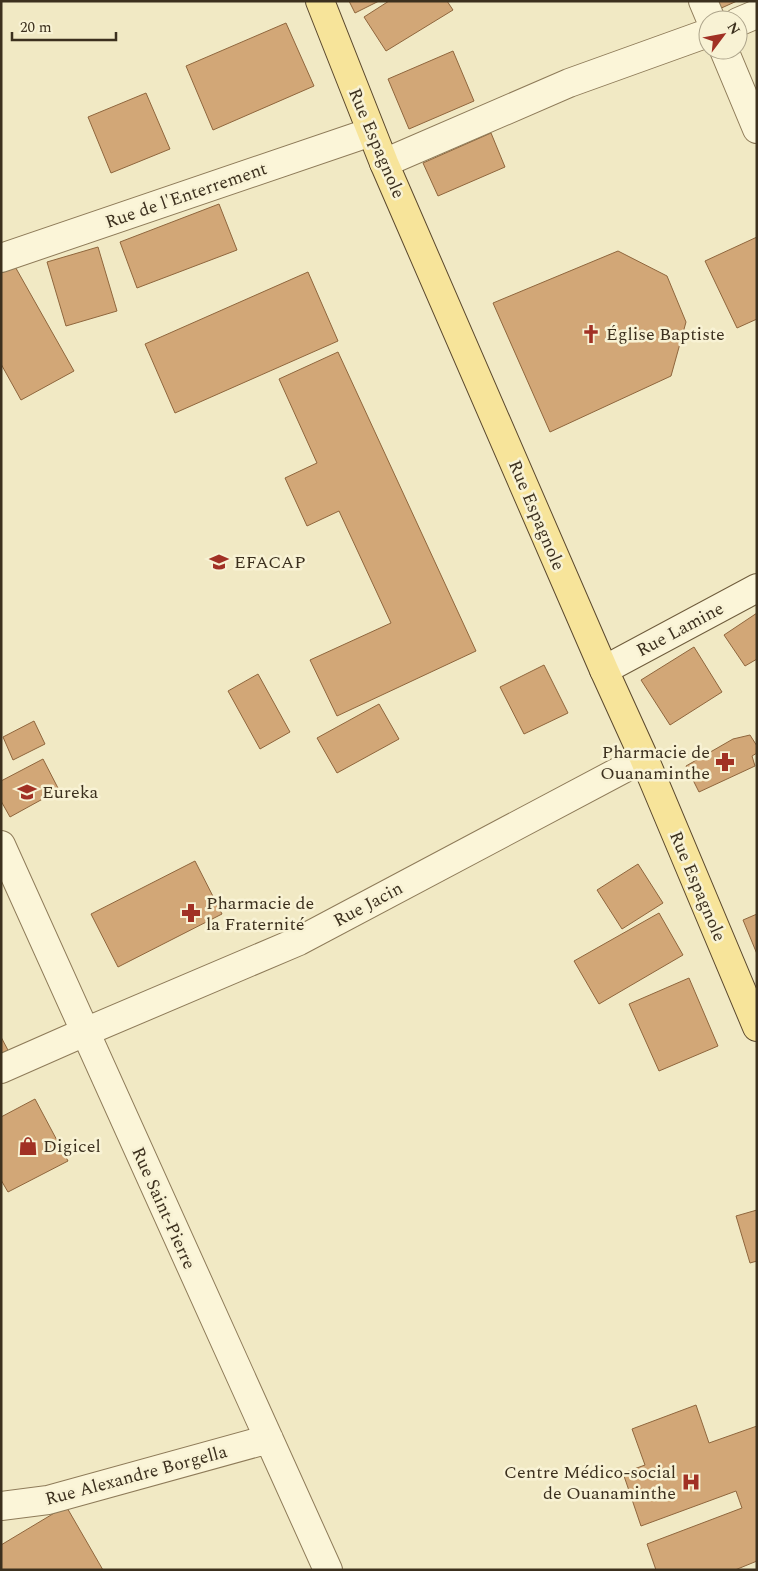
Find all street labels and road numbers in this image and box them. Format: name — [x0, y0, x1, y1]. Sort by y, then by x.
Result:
street label: Rue Espagnole — [341, 84, 412, 203]
street label: Rue de l'Enterrement — [102, 155, 271, 236]
street label: Rue Espagnole — [501, 456, 572, 575]
street label: Rue Lamine — [632, 595, 729, 664]
street label: Rue Espagnole — [662, 827, 733, 946]
street label: Rue Jacin — [329, 875, 408, 934]
street label: Rue Saint-Pierre — [124, 1143, 203, 1274]
street label: Rue Alexandre Borgella — [42, 1438, 230, 1513]

